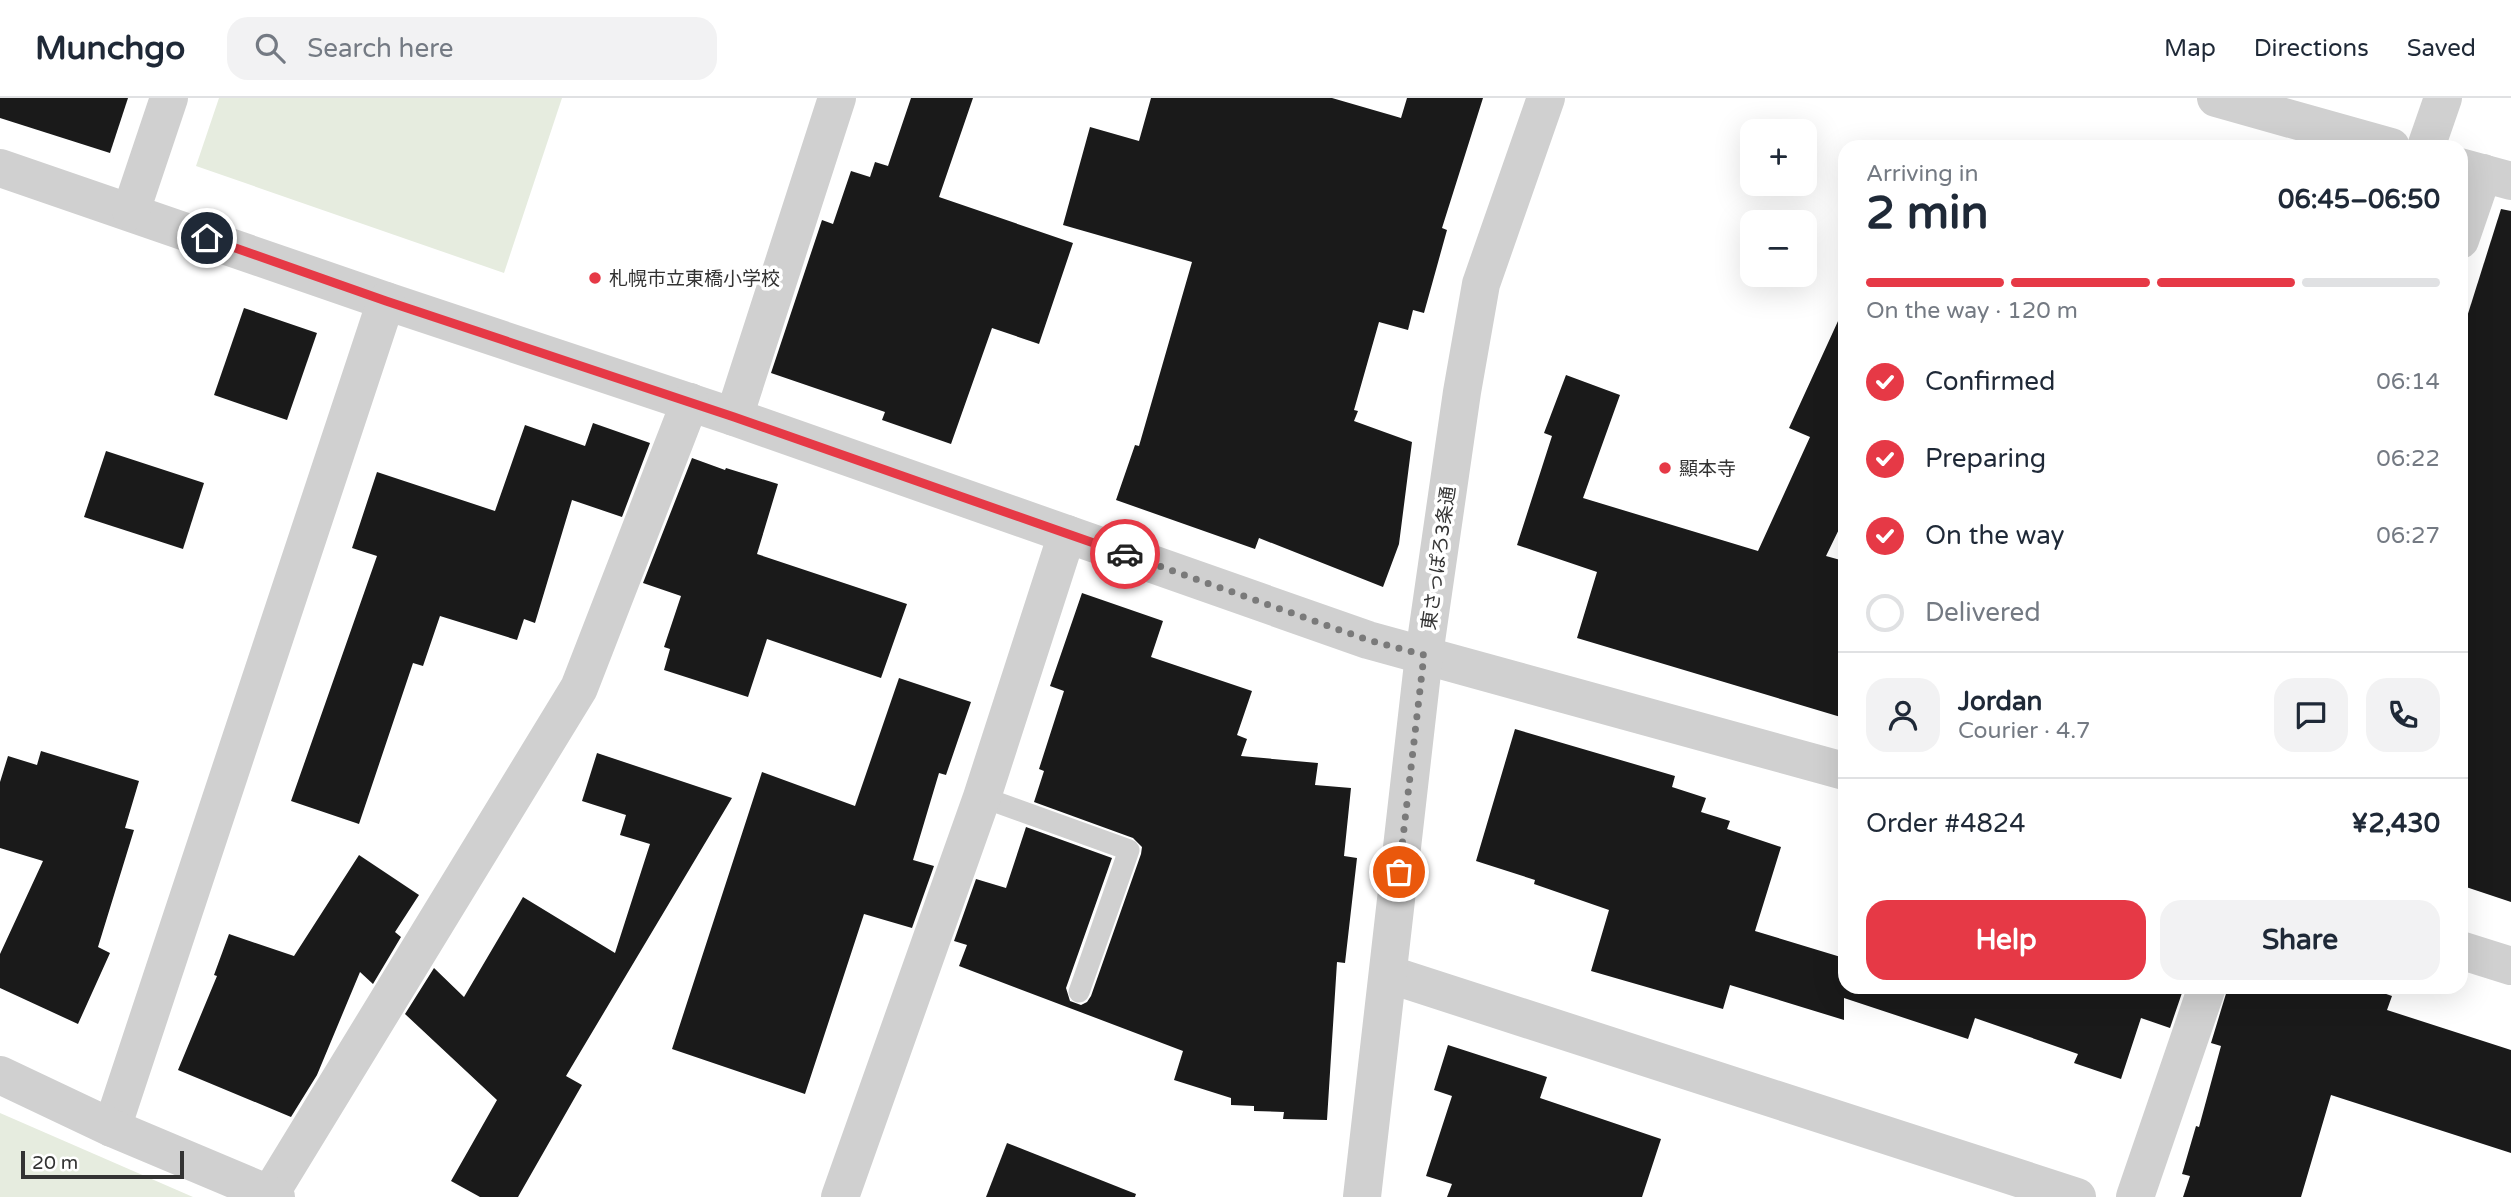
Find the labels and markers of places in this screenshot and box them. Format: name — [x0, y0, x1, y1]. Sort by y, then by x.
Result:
pin — [177, 208, 237, 268]
place label: 札幌市立東橋小学校 — [609, 268, 780, 290]
marker: 札幌市立東橋小学校 — [587, 270, 603, 286]
place label: 顯本寺 — [1679, 458, 1736, 480]
marker: 顯本寺 — [1657, 460, 1673, 476]
pin — [1369, 842, 1429, 902]

